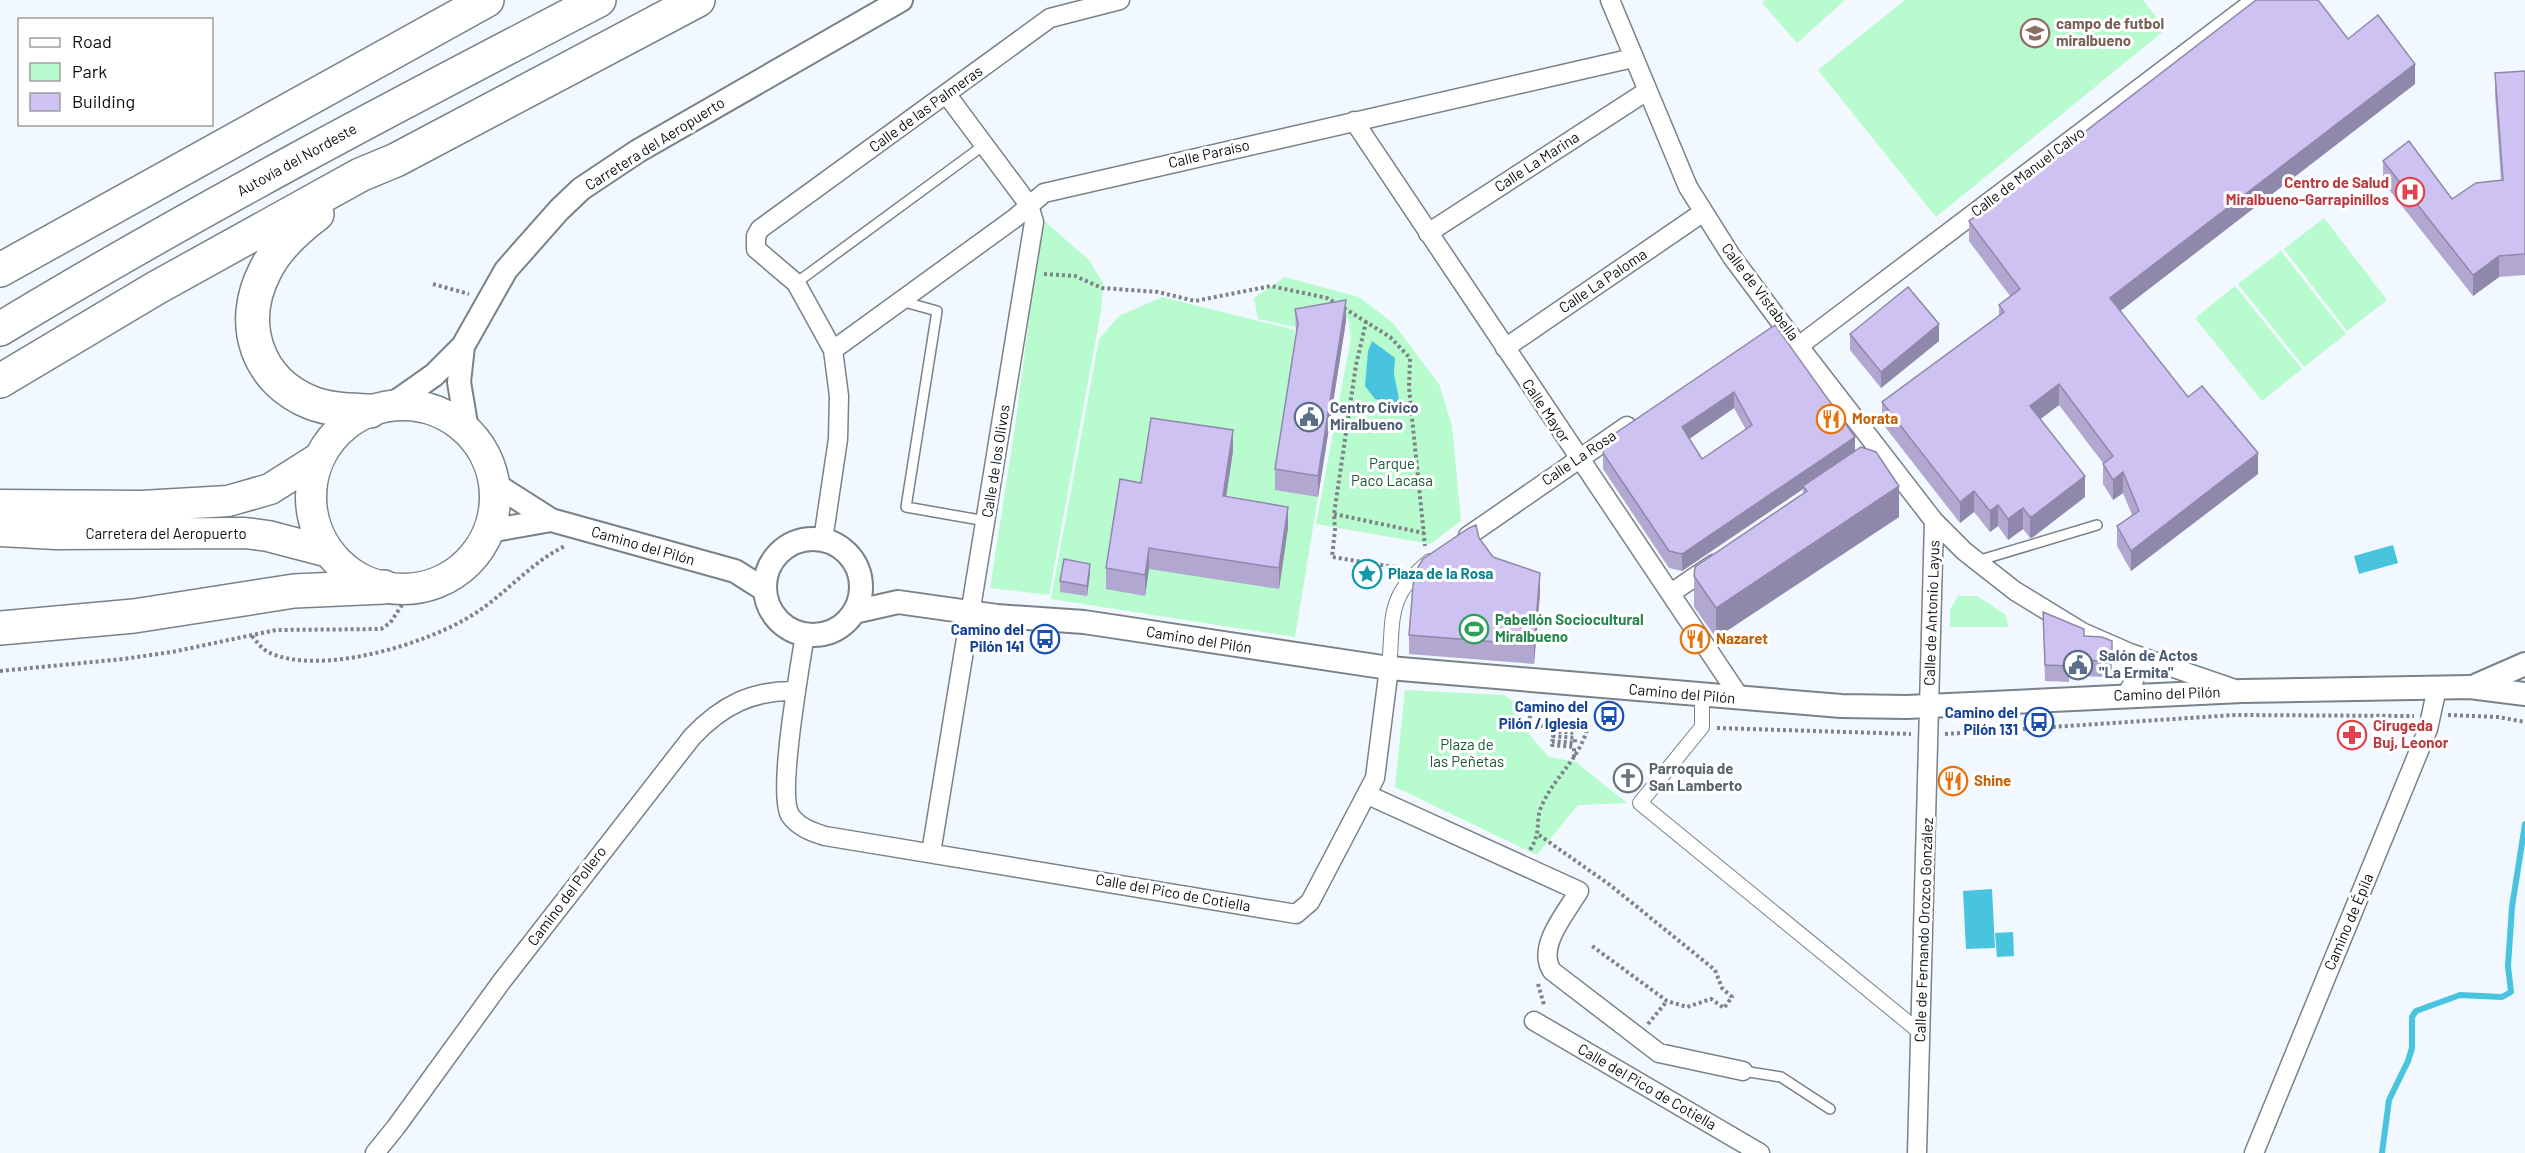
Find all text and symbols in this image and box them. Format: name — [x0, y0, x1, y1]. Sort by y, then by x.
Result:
place label: campo de futbol miralbueno — [2056, 14, 2164, 49]
school or university icon: campo de futbol miralbueno — [2019, 17, 2051, 49]
legend — [18, 18, 213, 126]
text: Road — [72, 30, 112, 52]
text: Park — [72, 60, 107, 82]
street label: Calle de las Palmeras — [865, 61, 986, 155]
text: Building — [72, 90, 135, 112]
street label: Carretera del Aeropuerto — [581, 93, 728, 194]
street label: Autovía del Nordeste — [234, 119, 359, 199]
street label: Calle de Manuel Calvo — [1967, 123, 2088, 220]
street label: Calle La Marina — [1491, 127, 1582, 195]
street label: Calle Paraíso — [1166, 135, 1251, 171]
place label: Centro de Salud Miralbueno-Garrapinillos — [2226, 173, 2389, 208]
hospital icon: Centro de Salud Miralbueno-Garrapinillos — [2394, 176, 2426, 208]
street label: Calle de Vistabella — [1718, 239, 1803, 344]
street label: Calle La Paloma — [1555, 244, 1650, 316]
street label: Calle Mayor — [1519, 375, 1575, 446]
place label: Centro Cívico Miralbueno — [1330, 398, 1419, 433]
public building icon: Centro Cívico Miralbueno — [1293, 401, 1325, 433]
street label: Calle de los Olivos — [977, 403, 1013, 519]
restaurant icon: Morata — [1815, 403, 1847, 435]
place label: Morata — [1852, 409, 1898, 427]
street label: Calle La Rosa — [1538, 426, 1619, 489]
park label: Parque Paco Lacasa — [1351, 454, 1433, 489]
street label: Camino del Pilón — [589, 522, 697, 568]
street label: Carretera del Aeropuerto — [85, 524, 247, 542]
street label: Calle de Antonio Layus — [1919, 540, 1943, 686]
place icon: Plaza de la Rosa — [1351, 558, 1383, 590]
place label: Plaza de la Rosa — [1388, 564, 1494, 582]
place label: Pabellón Sociocultural Miralbueno — [1495, 610, 1644, 645]
sports icon: Pabellón Sociocultural Miralbueno — [1458, 613, 1490, 645]
place label: Camino del Pilón 141 — [951, 620, 1024, 655]
street label: Camino del Pilón — [1145, 622, 1253, 656]
bus stop icon: Camino del Pilón 141 — [1029, 623, 1061, 655]
restaurant icon: Nazaret — [1679, 623, 1711, 655]
place label: Nazaret — [1716, 629, 1768, 647]
place label: Salón de Actos "La Ermita" — [2099, 646, 2198, 681]
public building icon: Salón de Actos "La Ermita" — [2062, 649, 2094, 681]
street label: Camino del Pilón — [1628, 679, 1736, 707]
street label: Camino del Pilón — [2113, 682, 2221, 704]
place label: Camino del Pilón / Iglesia — [1499, 697, 1588, 732]
bus stop icon: Camino del Pilón / Iglesia — [1593, 700, 1625, 732]
place label: Camino del Pilón 131 — [1945, 703, 2018, 738]
bus stop icon: Camino del Pilón 131 — [2023, 706, 2055, 738]
place label: Cirugeda Buj, Leonor — [2373, 716, 2449, 751]
pharmacy icon: Cirugeda Buj, Leonor — [2336, 719, 2368, 751]
park label: Plaza de las Peñetas — [1430, 735, 1504, 770]
place label: Parroquia de San Lamberto — [1649, 759, 1742, 794]
church icon: Parroquia de San Lamberto — [1612, 762, 1644, 794]
restaurant icon: Shine — [1937, 765, 1969, 797]
place label: Shine — [1974, 771, 2011, 789]
street label: Calle de Fernando Orozco González — [1910, 817, 1936, 1043]
street label: Camino del Pollero — [523, 842, 609, 949]
street label: Calle del Pico de Cotiella — [1094, 870, 1252, 915]
street label: Camino de Épila — [2320, 870, 2377, 973]
street label: Calle del Pico de Cotiella — [1575, 1039, 1720, 1133]

